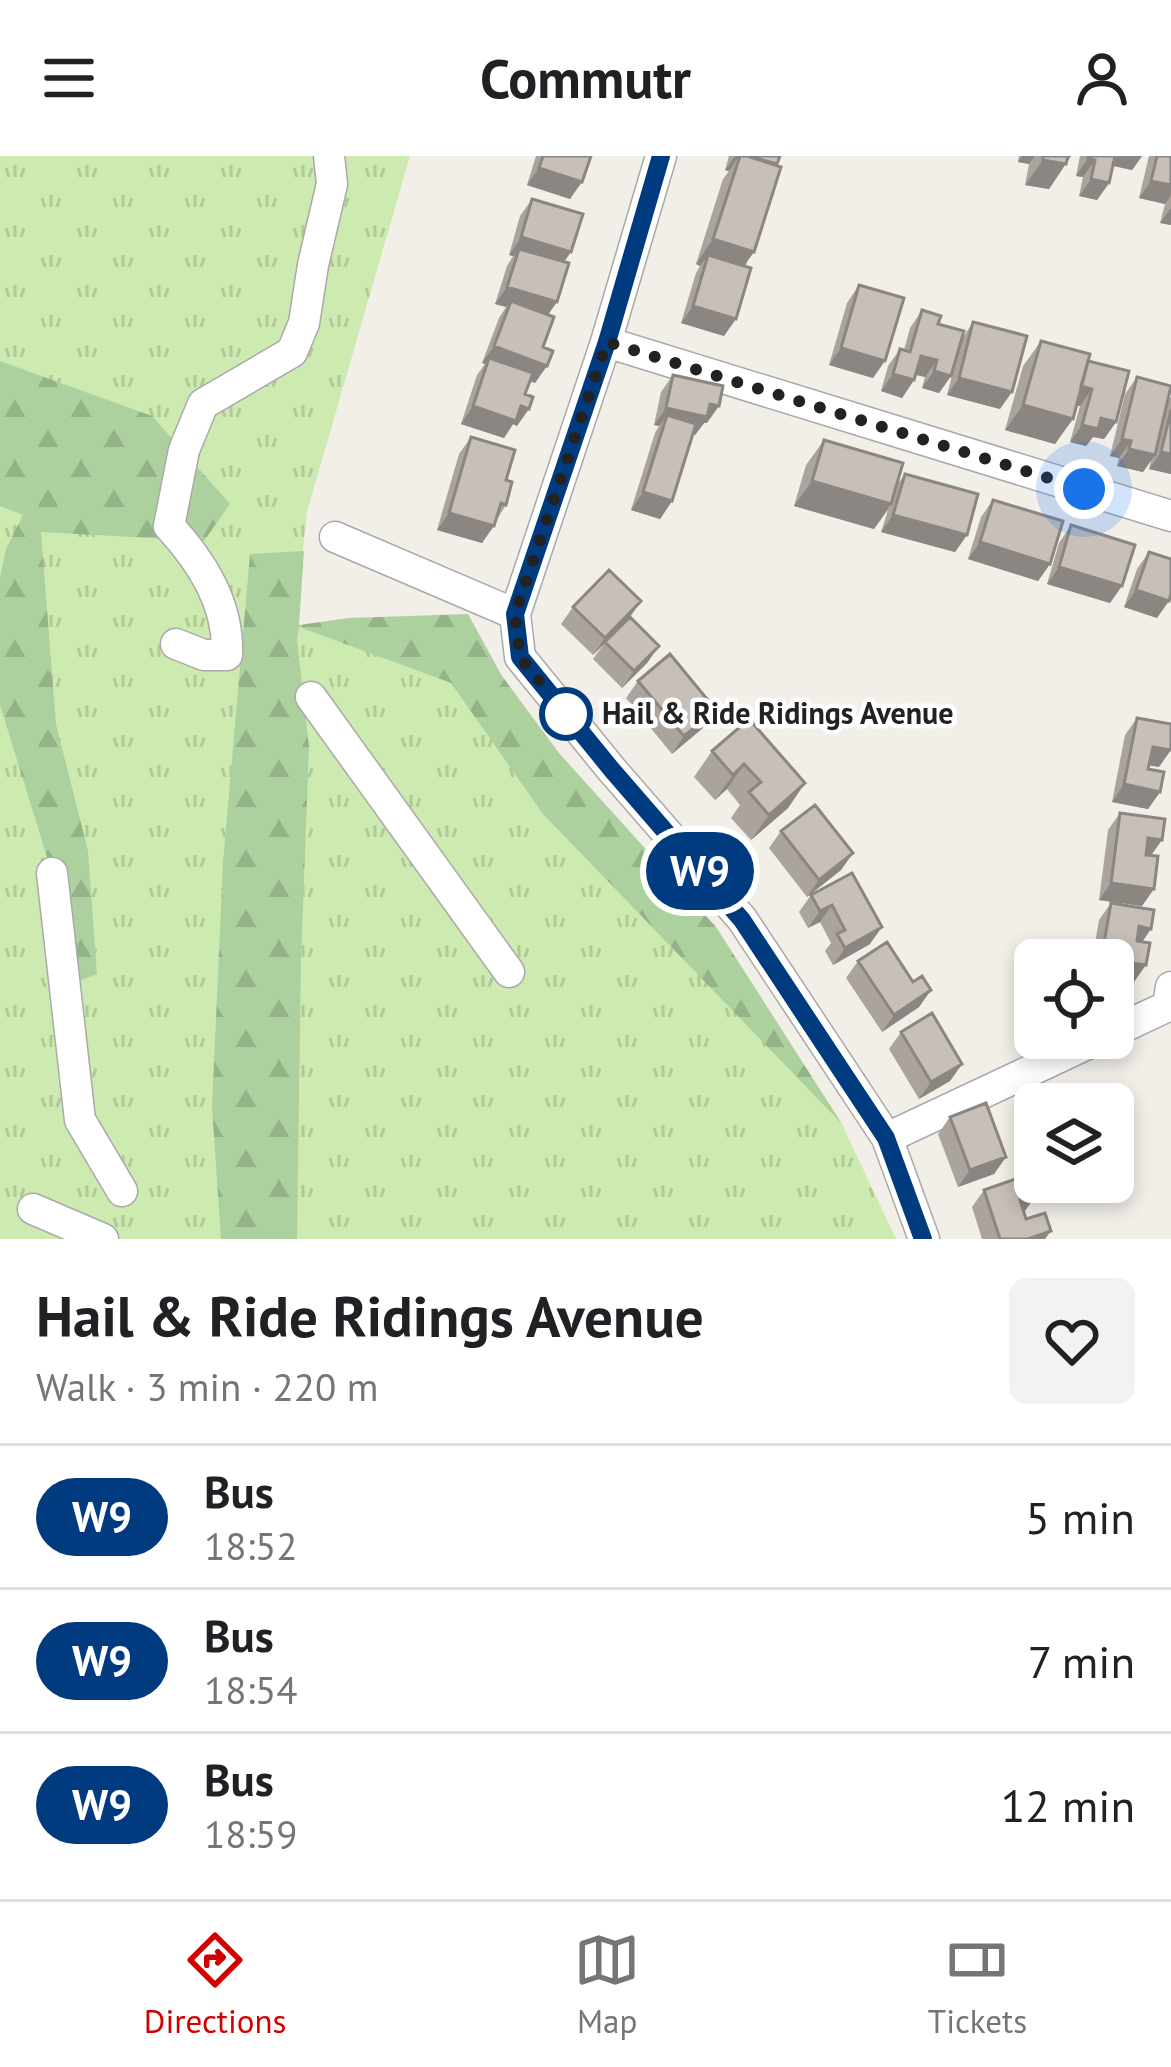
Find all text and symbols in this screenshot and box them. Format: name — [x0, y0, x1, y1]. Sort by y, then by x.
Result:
text: Commutr — [480, 43, 691, 113]
icon: menu — [36, 45, 102, 111]
icon: person — [1069, 45, 1135, 111]
your location — [1054, 459, 1114, 519]
marker: Hail & Ride Ridings Avenue — [541, 689, 591, 739]
place label: Hail & Ride Ridings Avenue — [602, 693, 953, 732]
line badge: W9 — [646, 832, 754, 910]
text: W9 — [670, 843, 730, 898]
map controls — [1014, 939, 1134, 1203]
button: locate — [1014, 939, 1134, 1059]
button: layers — [1014, 1083, 1134, 1203]
button: heart — [1009, 1278, 1135, 1404]
text: Hail & Ride Ridings Avenue — [36, 1279, 704, 1353]
text: Walk · 3 min · 220 m — [36, 1361, 378, 1412]
text: Bus — [204, 1462, 274, 1520]
text: 5 min — [1025, 1488, 1135, 1546]
text: W9 — [72, 1489, 132, 1544]
text: 18:52 — [204, 1520, 298, 1571]
text: Bus — [204, 1606, 274, 1664]
text: 7 min — [1028, 1632, 1135, 1690]
text: W9 — [72, 1633, 132, 1688]
text: 18:54 — [204, 1664, 298, 1715]
text: Bus — [204, 1750, 274, 1808]
text: 12 min — [1001, 1776, 1135, 1834]
text: W9 — [72, 1777, 132, 1832]
text: 18:59 — [204, 1808, 298, 1859]
tab: Directions — [144, 1927, 286, 2042]
tab: Map — [574, 1927, 640, 2042]
tab: Tickets — [928, 1927, 1027, 2042]

